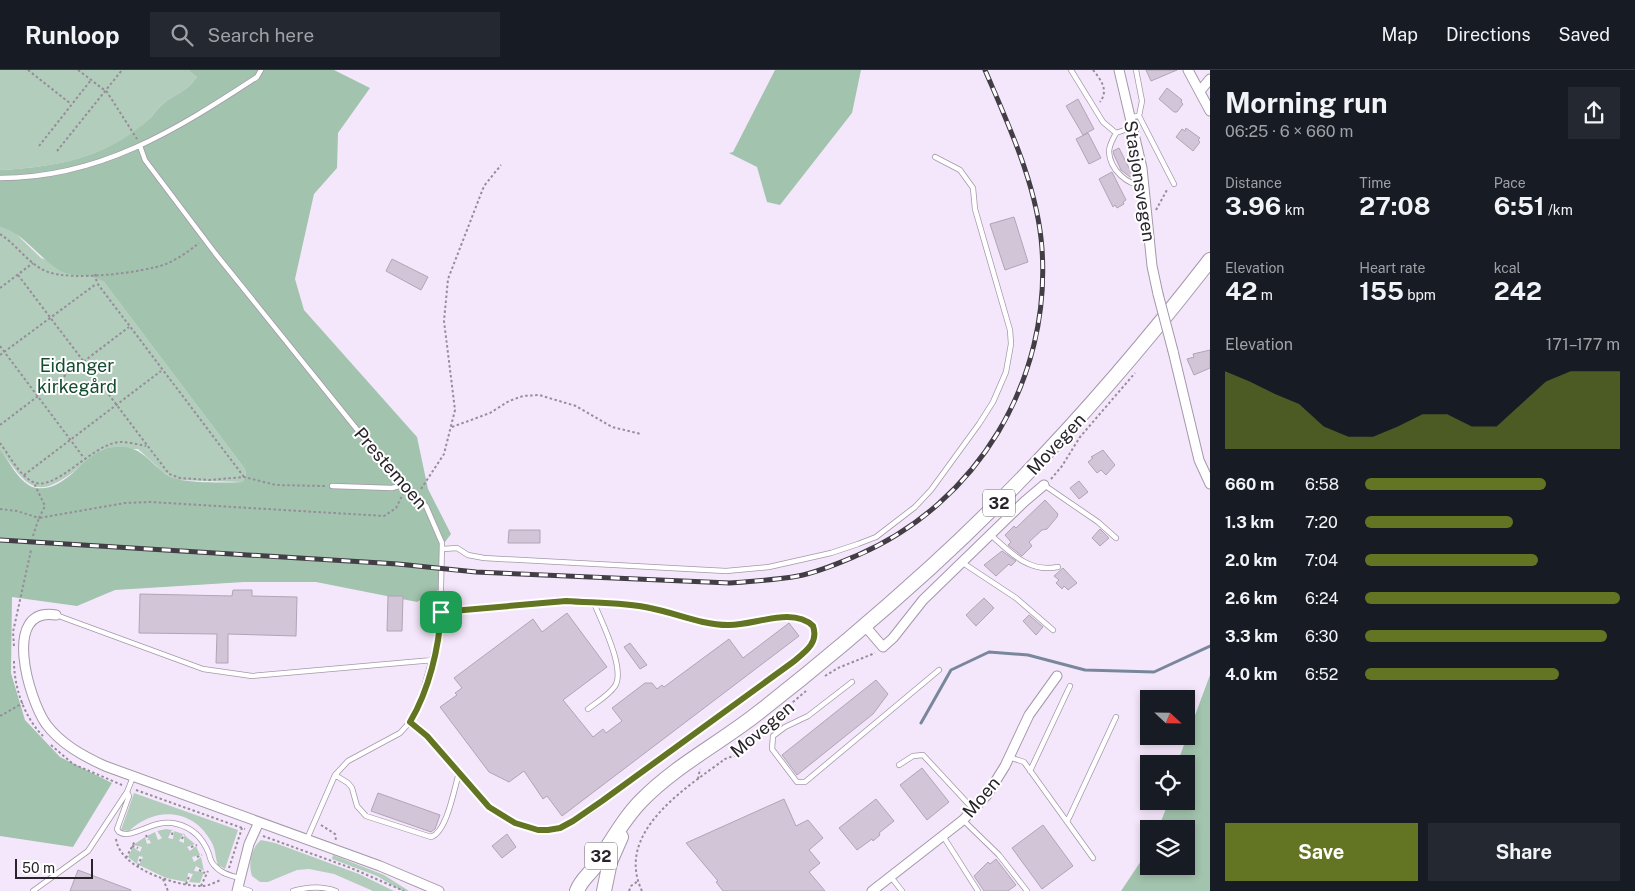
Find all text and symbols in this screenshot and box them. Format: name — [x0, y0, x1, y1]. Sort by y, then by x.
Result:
search box — [150, 12, 500, 57]
text: Runloop — [25, 21, 120, 49]
icon: search — [168, 21, 196, 49]
text: Search here — [208, 24, 314, 46]
text: Map — [1381, 24, 1418, 45]
text: Directions — [1446, 24, 1531, 45]
text: Saved — [1559, 24, 1610, 45]
text: Morning run — [1225, 86, 1388, 119]
button: share — [1568, 87, 1620, 139]
street label: Stasjonsvegen — [1120, 119, 1160, 243]
text: 06:25 · 6 × 660 m — [1225, 122, 1353, 141]
text: Distance — [1225, 175, 1282, 191]
text: Time — [1359, 175, 1391, 191]
text: Pace — [1494, 175, 1526, 191]
text: 3.96 — [1225, 191, 1281, 221]
text: 27:08 — [1359, 191, 1430, 221]
text: 6:51 — [1494, 191, 1544, 221]
text: km — [1281, 202, 1305, 218]
text: /km — [1544, 202, 1573, 218]
text: Elevation — [1225, 260, 1284, 276]
text: Heart rate — [1359, 260, 1426, 276]
text: kcal — [1494, 260, 1521, 276]
text: 42 — [1225, 276, 1257, 306]
text: 155 — [1359, 276, 1404, 306]
text: 242 — [1494, 276, 1542, 306]
text: m — [1257, 287, 1273, 303]
text: bpm — [1404, 287, 1436, 303]
text: Elevation — [1225, 335, 1293, 354]
text: 171–177 m — [1546, 335, 1620, 354]
park label: Eidanger kirkegård — [37, 355, 117, 397]
street label: Movegen — [1022, 409, 1090, 479]
street label: Prestemoen — [350, 423, 432, 513]
text: 660 m — [1225, 475, 1274, 494]
text: 6:58 — [1305, 475, 1339, 494]
road number: 32 — [983, 489, 1015, 516]
text: 1.3 km — [1225, 513, 1274, 532]
text: 7:20 — [1305, 513, 1338, 532]
text: 2.0 km — [1225, 551, 1277, 570]
text: 7:04 — [1305, 551, 1338, 570]
text: 2.6 km — [1225, 589, 1277, 608]
text: 6:24 — [1305, 589, 1338, 608]
pin — [420, 591, 462, 633]
icon: arrive — [427, 598, 455, 626]
text: 3.3 km — [1225, 627, 1278, 646]
text: 6:30 — [1305, 627, 1338, 646]
text: 4.0 km — [1225, 665, 1277, 684]
text: 6:52 — [1305, 665, 1338, 684]
north arrow — [1140, 690, 1195, 745]
map controls — [1140, 690, 1195, 875]
street label: Movegen — [726, 696, 798, 762]
button: locate — [1140, 755, 1195, 810]
street label: Moen — [958, 772, 1004, 822]
button: layers — [1140, 820, 1195, 875]
button: Save — [1225, 823, 1418, 881]
button: Share — [1428, 823, 1620, 881]
road number: 32 — [585, 842, 617, 869]
scale bar — [15, 856, 92, 879]
text: 50 m — [22, 860, 55, 876]

